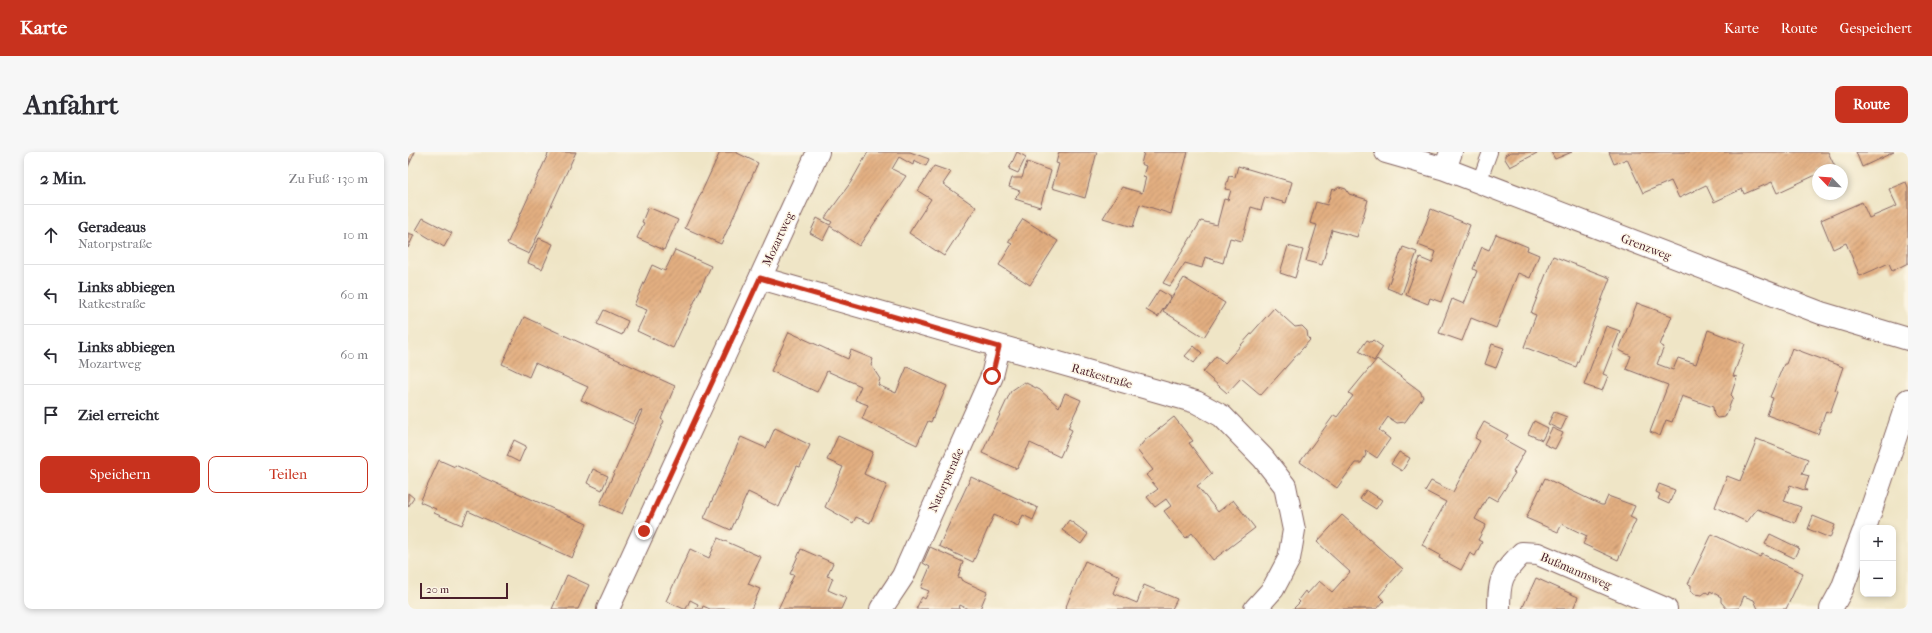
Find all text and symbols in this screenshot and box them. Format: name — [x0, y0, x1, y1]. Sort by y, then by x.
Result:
text: Karte — [20, 17, 67, 39]
text: Karte — [1724, 20, 1759, 37]
text: Route — [1781, 20, 1818, 37]
text: Gespeichert — [1840, 20, 1912, 37]
button: Route — [1835, 86, 1908, 123]
text: Anfahrt — [24, 88, 118, 121]
north arrow — [1812, 164, 1848, 200]
text: 2 Min. — [40, 168, 86, 188]
text: Zu Fuß · 130 m — [289, 171, 368, 186]
street label: Mozartweg — [759, 209, 797, 268]
text: Geradeaus — [78, 218, 146, 236]
icon: ahead — [40, 224, 62, 246]
text: 10 m — [343, 227, 368, 242]
street label: Grenzweg — [1619, 231, 1674, 263]
text: Natorpstraße — [78, 236, 152, 251]
text: Links abbiegen — [78, 278, 175, 296]
icon: left — [40, 284, 62, 306]
text: 60 m — [340, 287, 368, 302]
text: Ratkestraße — [78, 296, 146, 311]
text: Links abbiegen — [78, 338, 175, 356]
icon: left — [40, 344, 62, 366]
text: 60 m — [340, 347, 368, 362]
text: Mozartweg — [78, 356, 141, 371]
street label: Ratkestraße — [1070, 361, 1134, 391]
route start — [983, 367, 1001, 385]
icon: arrive — [40, 404, 62, 426]
text: Ziel erreicht — [78, 406, 159, 424]
street label: Natorpstraße — [926, 446, 966, 514]
button: Speichern — [40, 456, 200, 493]
button: Teilen — [208, 456, 368, 493]
route end — [635, 522, 653, 540]
map controls — [1860, 525, 1896, 597]
button: + — [1860, 525, 1896, 561]
street label: Bußmannsweg — [1538, 550, 1614, 593]
button: − — [1860, 561, 1896, 597]
scale bar — [420, 581, 508, 600]
text: 20 m — [426, 583, 449, 596]

